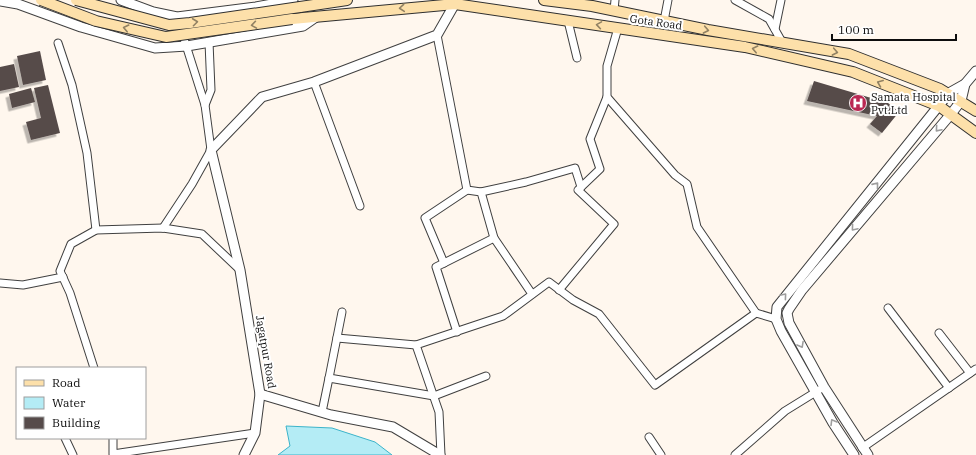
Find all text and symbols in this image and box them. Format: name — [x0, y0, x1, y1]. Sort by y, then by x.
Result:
one-way arrow — [399, 4, 405, 13]
street label: Gota Road — [629, 11, 683, 33]
scale bar — [832, 16, 956, 42]
one-way arrow — [192, 18, 198, 27]
one-way arrow — [251, 20, 257, 29]
one-way arrow — [595, 21, 602, 30]
text: 100 m — [838, 22, 874, 37]
one-way arrow — [122, 24, 129, 32]
one-way arrow — [703, 25, 709, 34]
one-way arrow — [752, 46, 758, 54]
one-way arrow — [831, 47, 838, 55]
one-way arrow — [877, 79, 884, 87]
place label: Samata Hospital Pvt.Ltd — [871, 90, 956, 117]
hospital icon: Samata Hospital Pvt.Ltd — [848, 93, 868, 113]
one-way arrow — [936, 124, 943, 132]
one-way arrow — [871, 182, 878, 189]
one-way arrow — [851, 223, 858, 230]
one-way arrow — [780, 293, 787, 300]
street label: Jagatpur Road — [253, 314, 279, 390]
one-way arrow — [797, 341, 804, 348]
legend — [16, 367, 146, 439]
text: Road — [52, 375, 81, 390]
text: Water — [52, 395, 86, 410]
text: Building — [52, 415, 100, 430]
one-way arrow — [830, 419, 838, 426]

